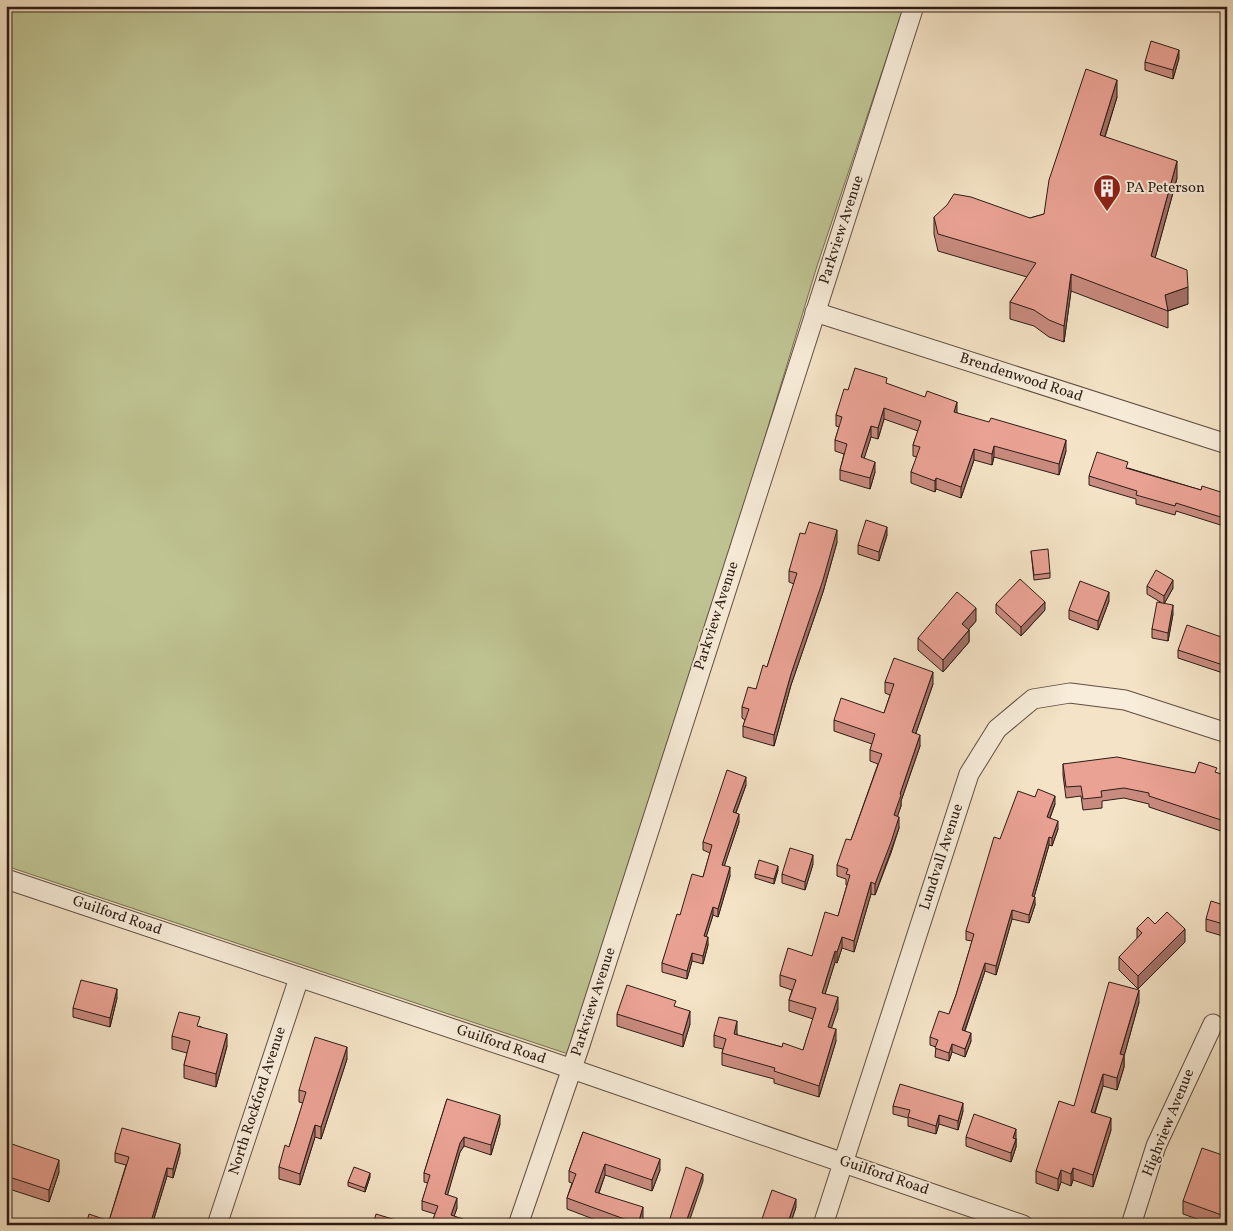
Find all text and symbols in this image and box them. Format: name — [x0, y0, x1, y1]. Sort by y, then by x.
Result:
street label: Parkview Avenue — [815, 173, 869, 287]
building icon: PA Peterson — [1092, 173, 1122, 212]
place label: PA Peterson — [1126, 178, 1205, 199]
street label: Brendenwood Road — [957, 348, 1085, 408]
street label: Parkview Avenue — [690, 559, 744, 673]
street label: Lundvall Avenue — [915, 801, 969, 913]
street label: Guilford Road — [70, 891, 164, 941]
street label: Parkview Avenue — [567, 945, 621, 1059]
street label: Guilford Road — [454, 1020, 548, 1070]
street label: North Rockford Avenue — [224, 1024, 292, 1178]
street label: Highview Avenue — [1138, 1066, 1200, 1180]
street label: Guilford Road — [837, 1151, 931, 1201]

